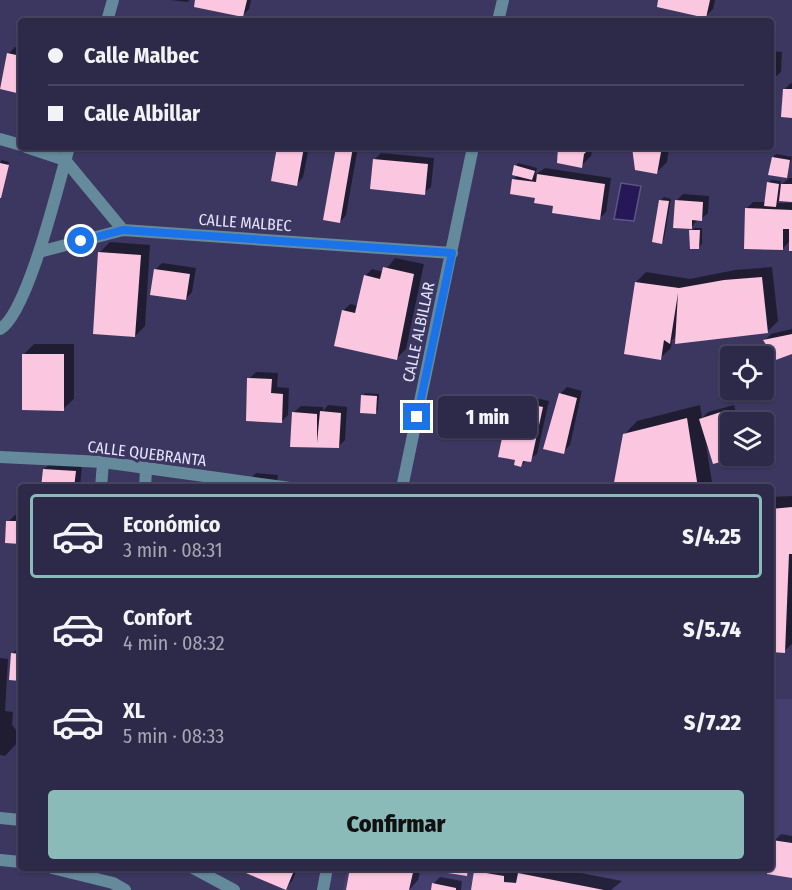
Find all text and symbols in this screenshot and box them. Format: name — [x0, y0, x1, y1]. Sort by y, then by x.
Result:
text: Calle Malbec — [84, 42, 199, 69]
text: Calle Albillar — [84, 100, 200, 127]
street label: CALLE MALBEC — [198, 210, 292, 235]
route start — [67, 227, 94, 254]
street label: CALLE ALBILLAR — [399, 280, 438, 384]
map controls — [720, 346, 774, 466]
button: locate — [720, 346, 774, 400]
callout: 1 min — [438, 396, 537, 438]
route end — [403, 403, 430, 430]
text: 1 min — [466, 405, 509, 429]
button: layers — [720, 412, 774, 466]
street label: CALLE QUEBRANTA — [86, 437, 208, 470]
icon: car — [51, 509, 105, 563]
text: Económico — [123, 511, 221, 538]
text: S/4.25 — [682, 523, 741, 550]
text: 3 min · 08:31 — [123, 538, 223, 562]
icon: car — [51, 602, 105, 656]
text: Confort — [123, 604, 192, 631]
text: S/5.74 — [683, 616, 741, 643]
text: 4 min · 08:32 — [123, 631, 225, 655]
icon: car — [51, 695, 105, 749]
text: XL — [123, 697, 145, 724]
text: S/7.22 — [684, 709, 741, 736]
text: 5 min · 08:33 — [123, 724, 224, 748]
button: Confirmar — [48, 790, 744, 859]

